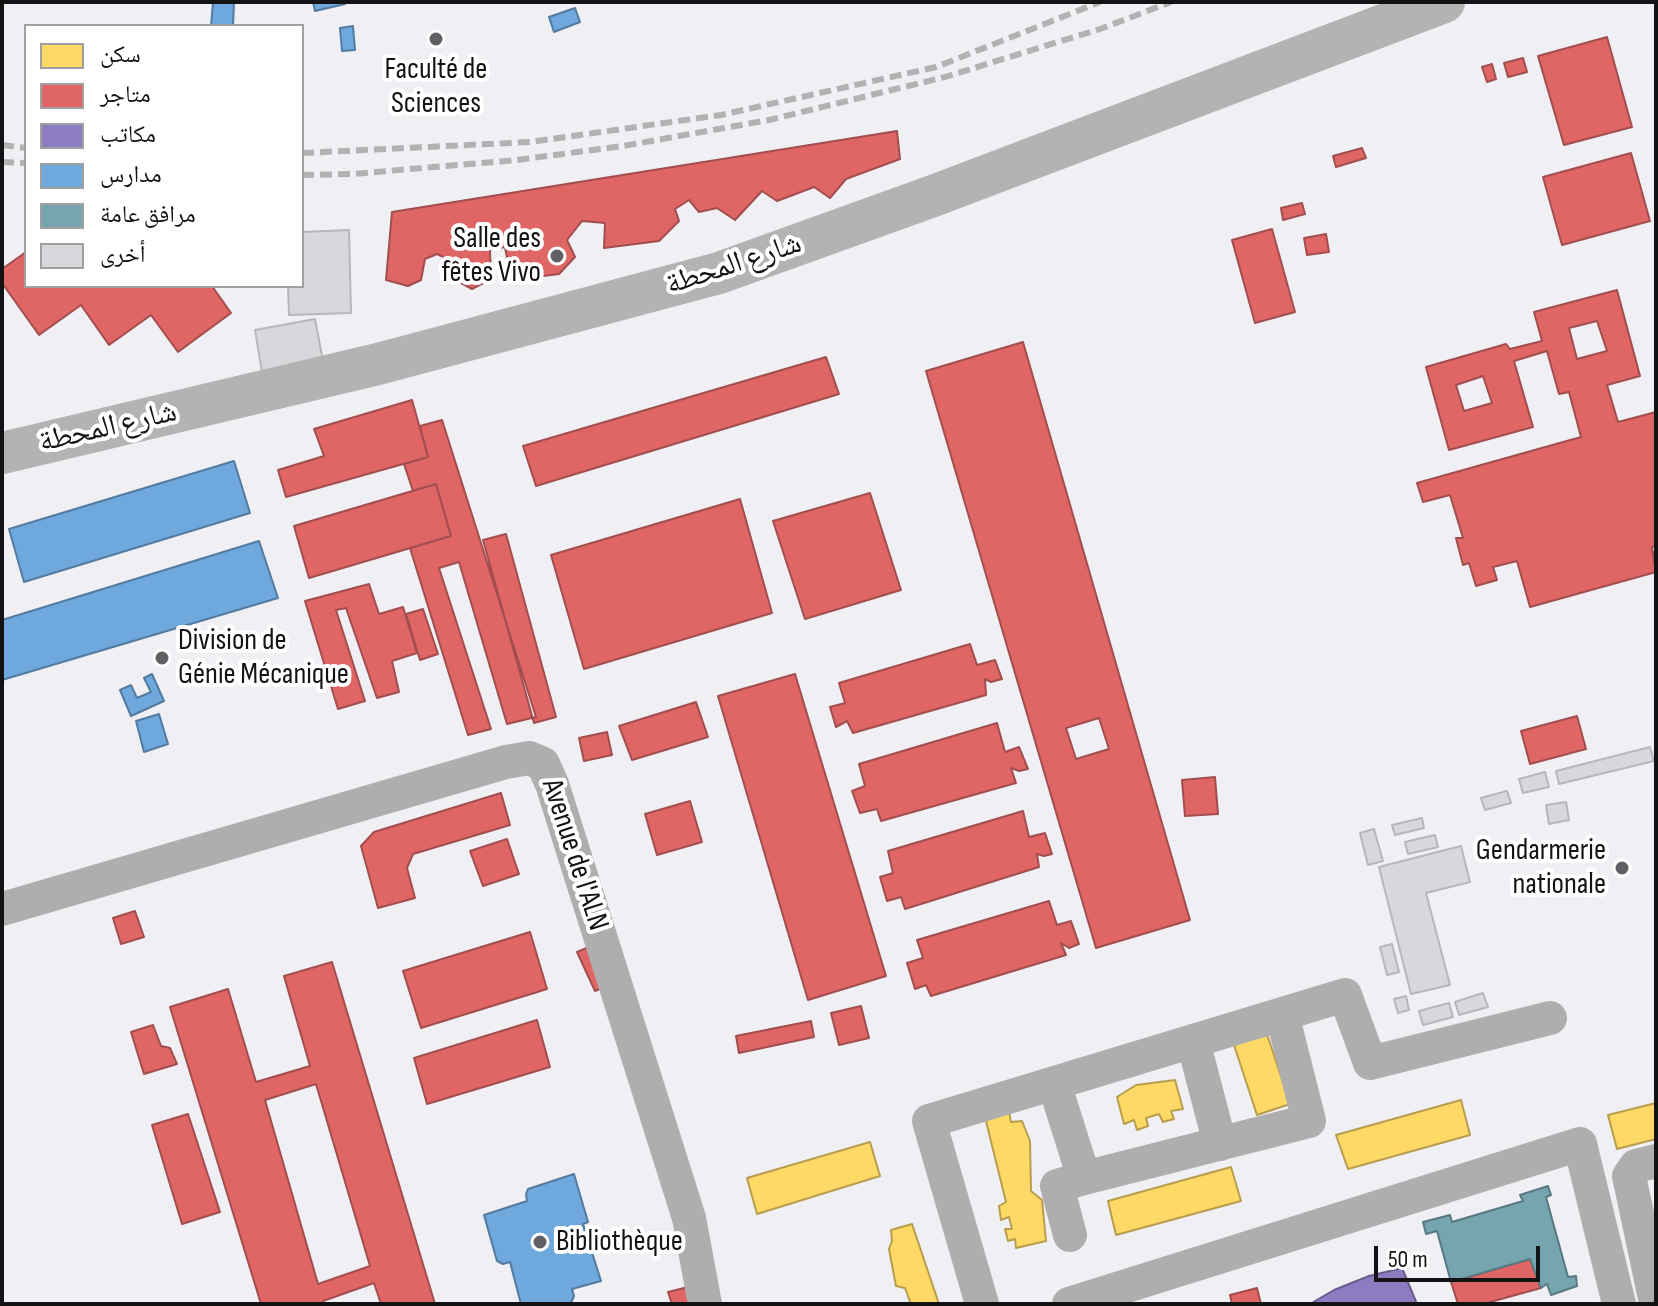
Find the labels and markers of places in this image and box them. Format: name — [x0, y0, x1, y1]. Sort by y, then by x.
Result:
marker: Faculté de Sciences — [427, 30, 445, 48]
place label: Faculté de Sciences — [385, 52, 487, 122]
place label: Salle des fêtes Vivo — [442, 221, 541, 292]
marker: Salle des fêtes Vivo — [548, 247, 566, 265]
place label: Division de Génie Mécanique — [178, 623, 349, 694]
marker: Division de Génie Mécanique — [153, 649, 171, 667]
place label: Gendarmerie nationale — [1476, 833, 1606, 904]
marker: Gendarmerie nationale — [1613, 859, 1631, 877]
place label: Bibliothèque — [556, 1224, 683, 1260]
marker: Bibliothèque — [531, 1233, 549, 1251]

